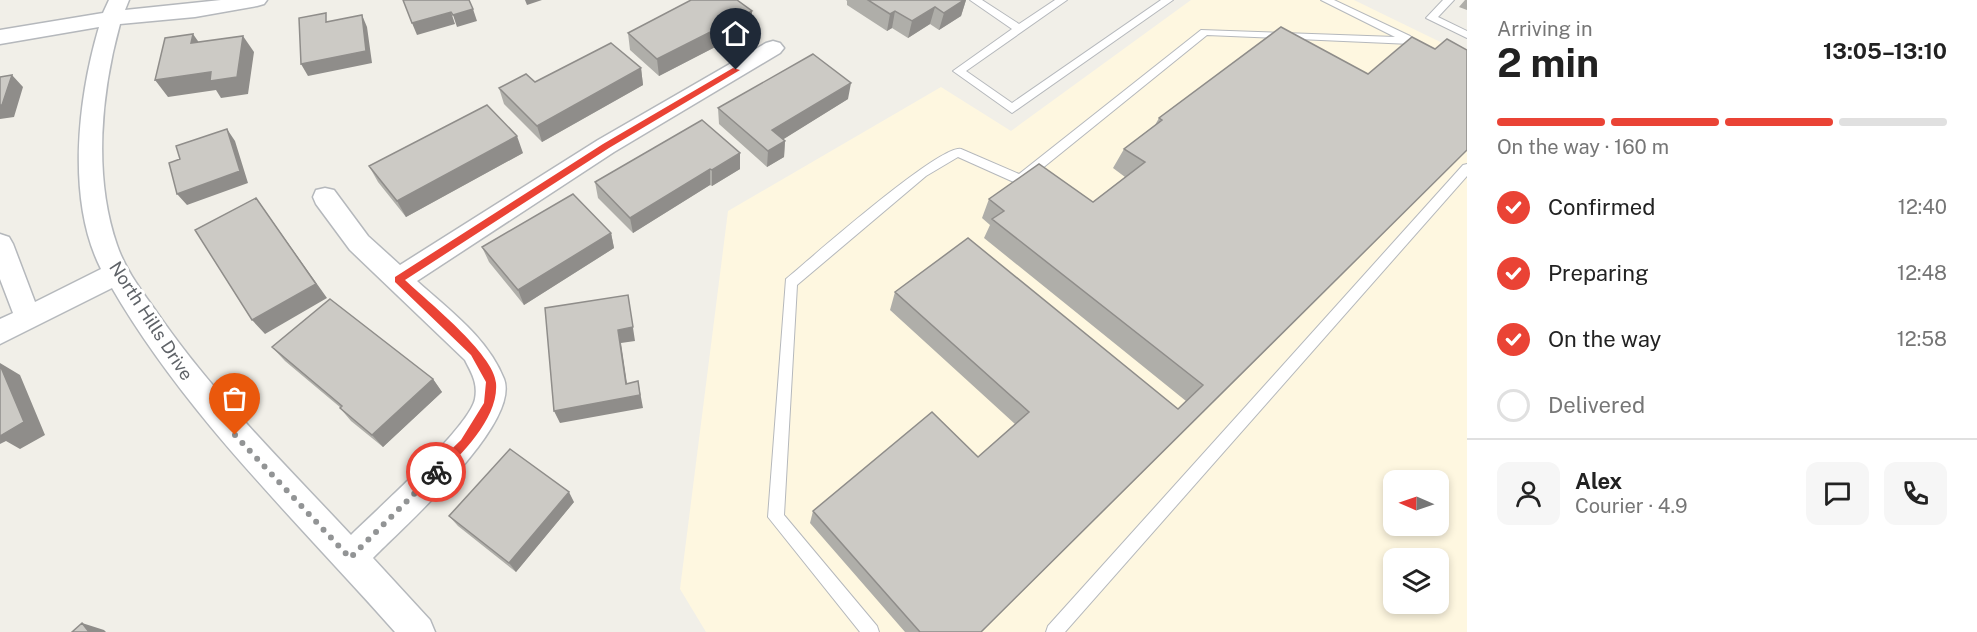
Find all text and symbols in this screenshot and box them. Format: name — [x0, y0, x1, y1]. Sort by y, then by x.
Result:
pin — [710, 8, 761, 70]
icon: home — [719, 17, 752, 50]
text: Arriving in — [1497, 17, 1592, 41]
text: 13:05–13:10 — [1823, 38, 1947, 64]
text: 2 min — [1497, 40, 1599, 86]
text: On the way · 160 m — [1497, 135, 1669, 159]
icon: check — [1497, 191, 1530, 224]
text: Confirmed — [1548, 194, 1655, 220]
text: 12:40 — [1898, 195, 1947, 219]
street label: North Hills Drive — [105, 257, 198, 384]
icon: check — [1497, 257, 1530, 290]
text: Preparing — [1548, 260, 1649, 286]
text: 12:48 — [1897, 261, 1947, 285]
icon: check — [1497, 323, 1530, 356]
text: On the way — [1548, 326, 1661, 352]
text: 12:58 — [1897, 327, 1947, 351]
pin — [209, 373, 260, 435]
icon: bag — [218, 382, 251, 415]
text: Delivered — [1548, 392, 1645, 418]
courier — [406, 442, 466, 502]
icon: bike — [420, 456, 453, 489]
button: person — [1497, 462, 1560, 525]
button: chat — [1806, 462, 1869, 525]
button: phone — [1884, 462, 1947, 525]
text: Alex — [1575, 468, 1622, 494]
north arrow — [1383, 470, 1449, 536]
map controls — [1383, 470, 1449, 614]
text: Courier · 4.9 — [1575, 494, 1687, 518]
button: layers — [1383, 548, 1449, 614]

